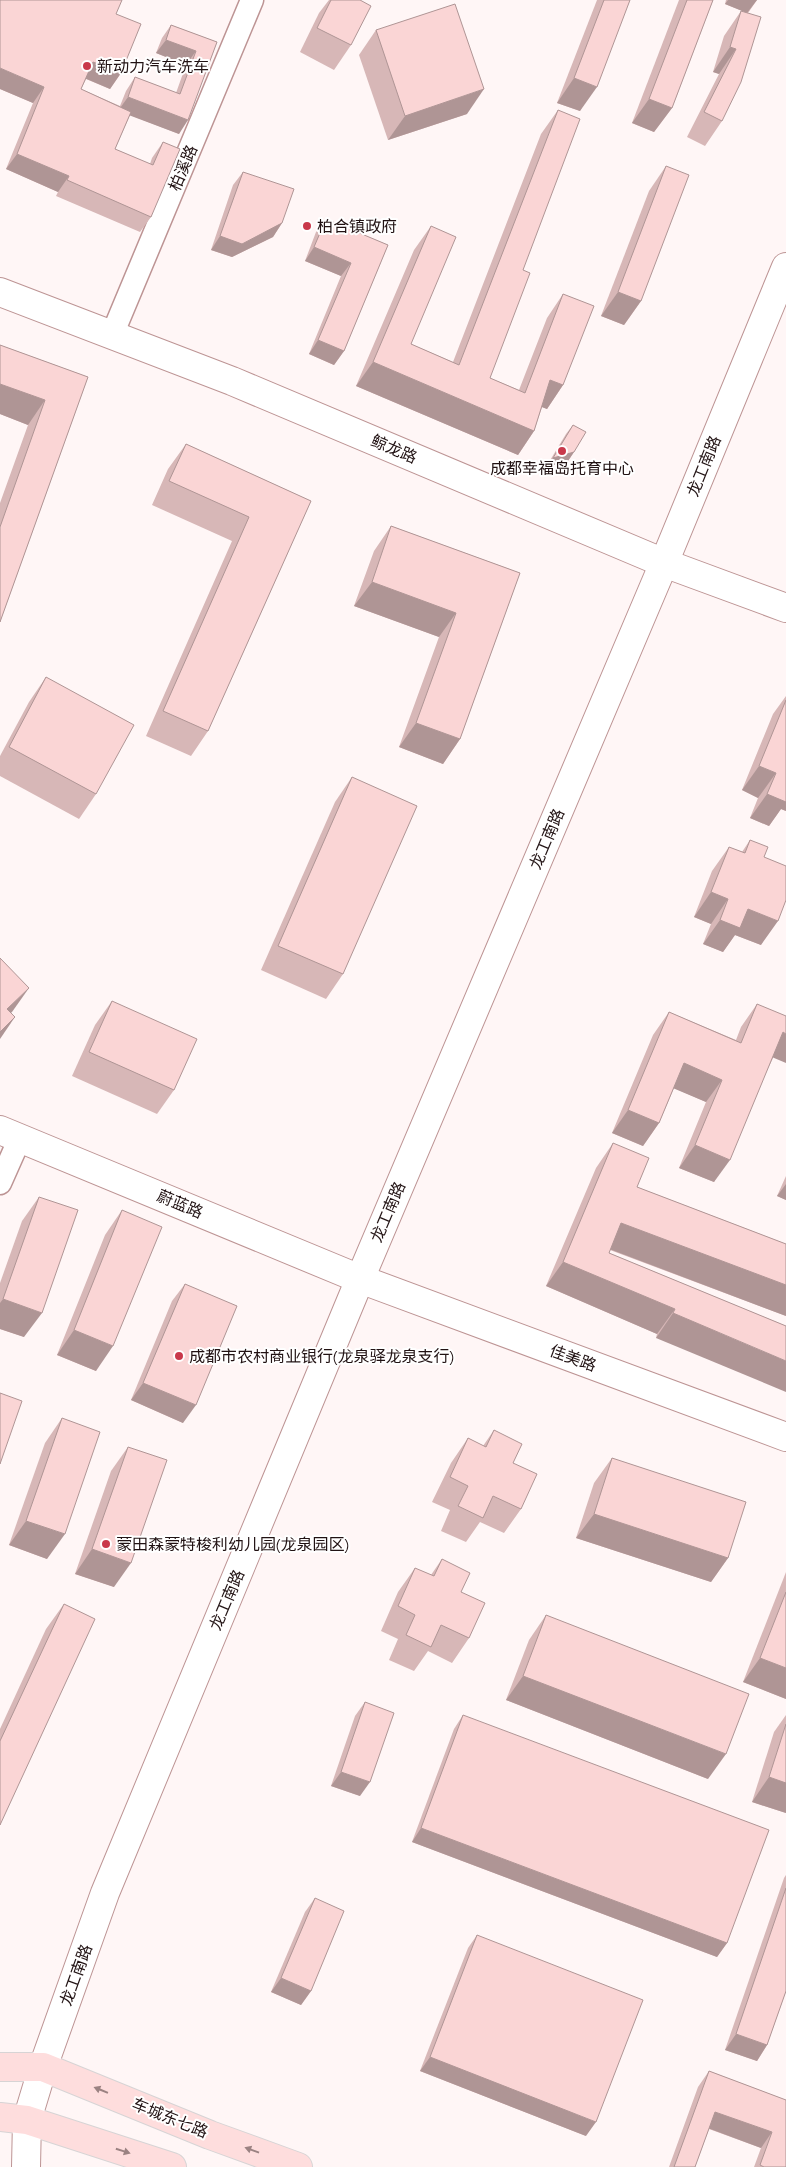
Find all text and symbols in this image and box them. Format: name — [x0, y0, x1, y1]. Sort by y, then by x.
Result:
place label: 新动力汽车洗车 — [97, 57, 209, 76]
marker: 新动力汽车洗车 — [81, 60, 93, 72]
street label: 柏溪路 — [165, 142, 201, 194]
place label: 柏合镇政府 — [317, 217, 397, 236]
marker: 柏合镇政府 — [301, 220, 313, 232]
street label: 鲸龙路 — [368, 431, 420, 467]
street label: 龙工南路 — [683, 433, 725, 499]
marker: 成都幸福岛托育中心 — [556, 445, 568, 457]
place label: 成都幸福岛托育中心 — [490, 459, 634, 478]
street label: 龙工南路 — [526, 806, 568, 872]
street label: 龙工南路 — [367, 1179, 409, 1245]
street label: 蔚蓝路 — [154, 1186, 206, 1222]
street label: 佳美路 — [547, 1341, 599, 1375]
place label: 成都市农村商业银行(龙泉驿龙泉支行) — [189, 1347, 454, 1366]
marker: 成都市农村商业银行(龙泉驿龙泉支行) — [173, 1350, 185, 1362]
place label: 蒙田森蒙特梭利幼儿园(龙泉园区) — [116, 1535, 349, 1554]
marker: 蒙田森蒙特梭利幼儿园(龙泉园区) — [100, 1538, 112, 1550]
street label: 龙工南路 — [206, 1567, 248, 1633]
street label: 龙工南路 — [56, 1942, 96, 2008]
one-way arrow — [94, 2086, 108, 2094]
street label: 车城东七路 — [129, 2094, 211, 2142]
one-way arrow — [244, 2146, 259, 2154]
one-way arrow — [116, 2148, 131, 2156]

